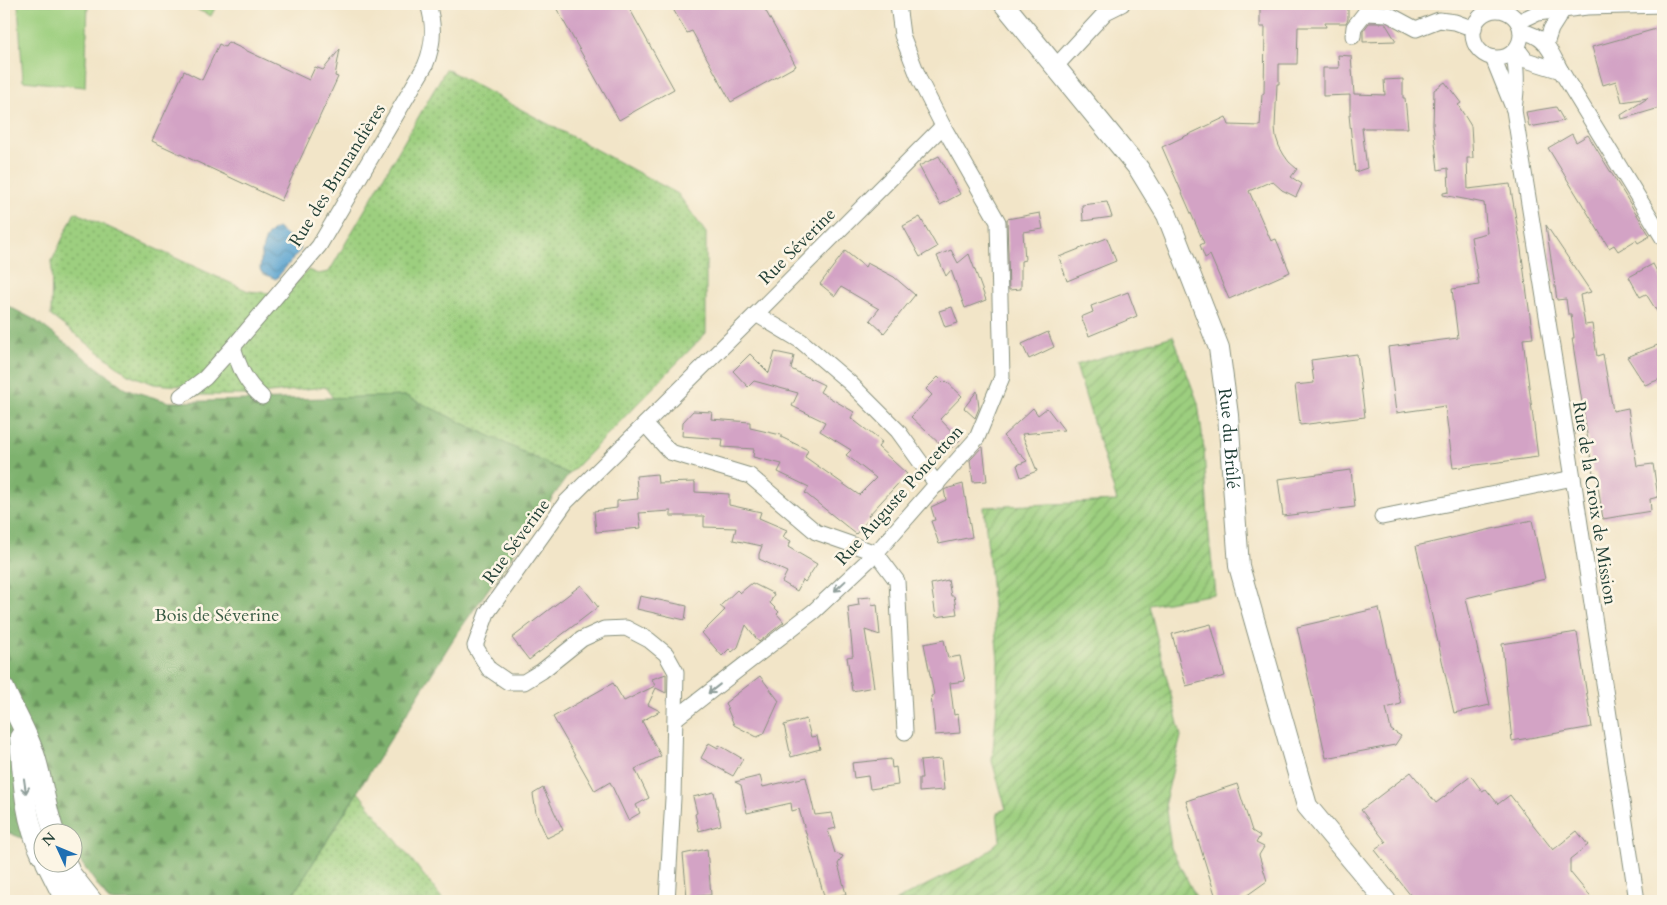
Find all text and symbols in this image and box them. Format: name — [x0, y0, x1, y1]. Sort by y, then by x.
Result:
street label: Rue des Brunandières — [283, 99, 392, 252]
street label: Rue Séverine — [753, 202, 842, 291]
street label: Rue du Brûlé — [1212, 387, 1245, 490]
street label: Rue de la Croix de Mission — [1566, 400, 1623, 607]
street label: Rue Auguste Poncetton — [830, 419, 970, 571]
street label: Rue Séverine — [477, 494, 556, 589]
one-way arrow — [834, 581, 847, 592]
park label: Bois de Séverine — [155, 603, 279, 628]
one-way arrow — [708, 683, 721, 694]
one-way arrow — [20, 778, 30, 794]
north arrow — [32, 822, 82, 872]
text: N — [38, 828, 60, 850]

